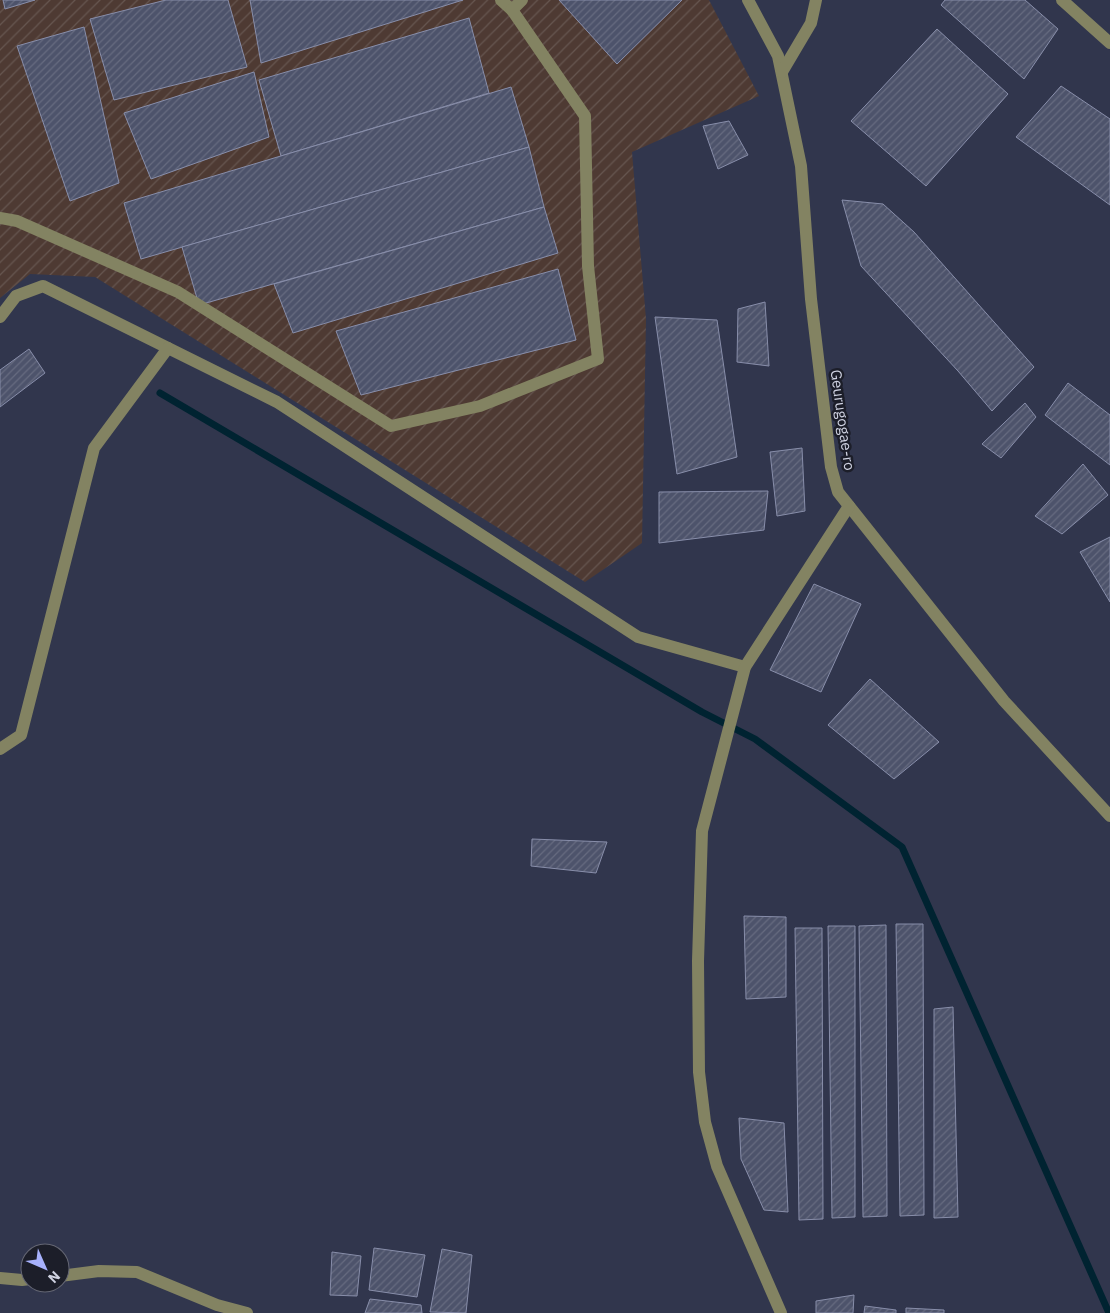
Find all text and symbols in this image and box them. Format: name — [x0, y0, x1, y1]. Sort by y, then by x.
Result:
street label: Geurugogae-ro — [827, 368, 859, 472]
north arrow — [20, 1243, 70, 1293]
text: N — [44, 1267, 64, 1287]

